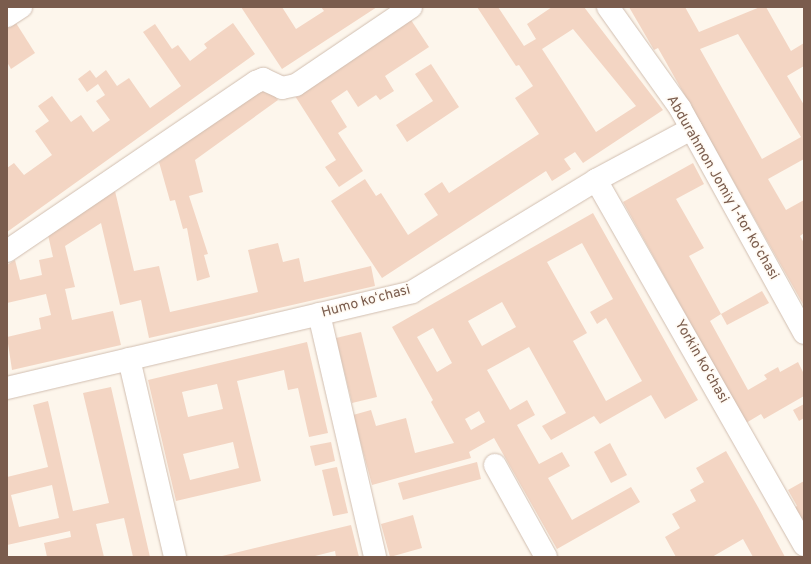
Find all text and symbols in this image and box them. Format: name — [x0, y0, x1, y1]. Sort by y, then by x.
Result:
street label: Abdurahmon Jomiy 1-tor koʻchasi — [662, 93, 782, 283]
street label: Humo koʻchasi — [320, 282, 412, 322]
street label: Yorkin koʻchasi — [670, 317, 732, 407]

